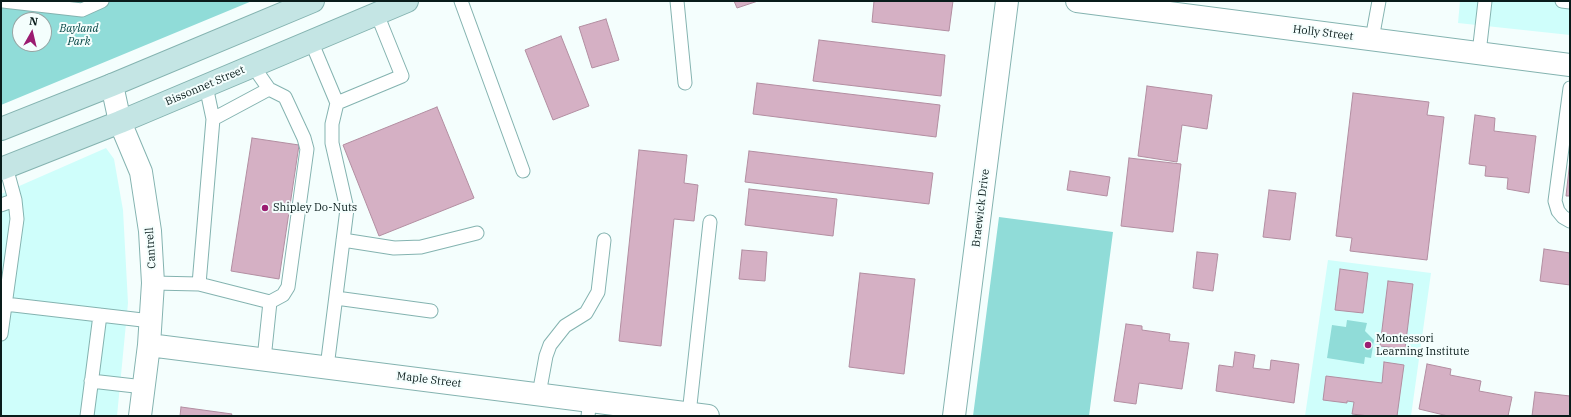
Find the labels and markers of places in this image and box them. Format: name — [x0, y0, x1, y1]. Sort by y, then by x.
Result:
place label: Shipley Do-Nuts — [273, 201, 357, 215]
marker: Shipley Do-Nuts — [260, 203, 270, 213]
place label: Montessori Learning Institute — [1376, 332, 1469, 358]
marker: Montessori Learning Institute — [1363, 340, 1373, 350]

